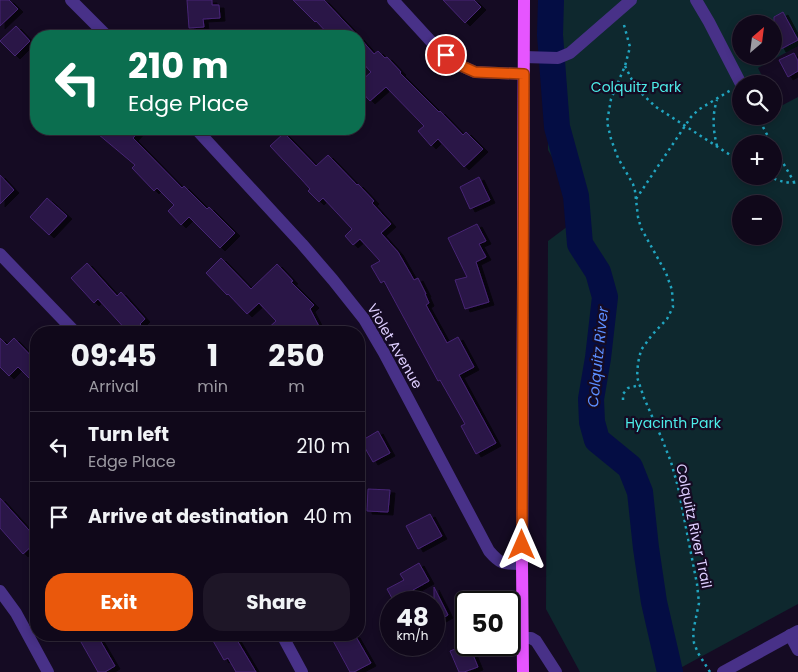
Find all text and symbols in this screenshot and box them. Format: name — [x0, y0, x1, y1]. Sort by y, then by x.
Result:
north arrow — [732, 15, 782, 65]
map controls — [732, 15, 782, 245]
pin — [425, 34, 467, 76]
text: 210 m — [128, 41, 228, 90]
icon: arrive — [432, 41, 460, 69]
icon: left — [45, 50, 110, 115]
button: search — [732, 75, 782, 125]
park label: Colquitz Park — [591, 77, 682, 97]
text: Edge Place — [128, 88, 249, 119]
button: + — [732, 135, 782, 185]
button: − — [732, 195, 782, 245]
street label: Violet Avenue — [362, 300, 428, 393]
water label: Colquitz River — [582, 305, 613, 408]
text: 09:45 — [70, 334, 157, 377]
text: 1 — [207, 334, 218, 377]
text: 250 — [268, 334, 325, 377]
text: Arrival — [88, 375, 139, 398]
text: min — [197, 375, 228, 398]
text: m — [288, 375, 305, 398]
park label: Hyacinth Park — [625, 413, 722, 433]
text: Turn left — [88, 421, 169, 448]
icon: left — [45, 433, 73, 461]
text: 210 m — [296, 433, 350, 460]
text: Edge Place — [88, 450, 176, 473]
street label: Colquitz River Trail — [671, 462, 717, 590]
icon: arrive — [45, 503, 73, 531]
text: Arrive at destination — [88, 503, 289, 530]
text: 40 m — [304, 503, 352, 530]
position arrow — [495, 518, 547, 570]
button: Exit — [45, 573, 193, 631]
button: Share — [203, 573, 350, 631]
speed limit sign: 50 — [455, 591, 520, 656]
text: 48 — [396, 600, 429, 635]
text: km/h — [397, 627, 428, 644]

